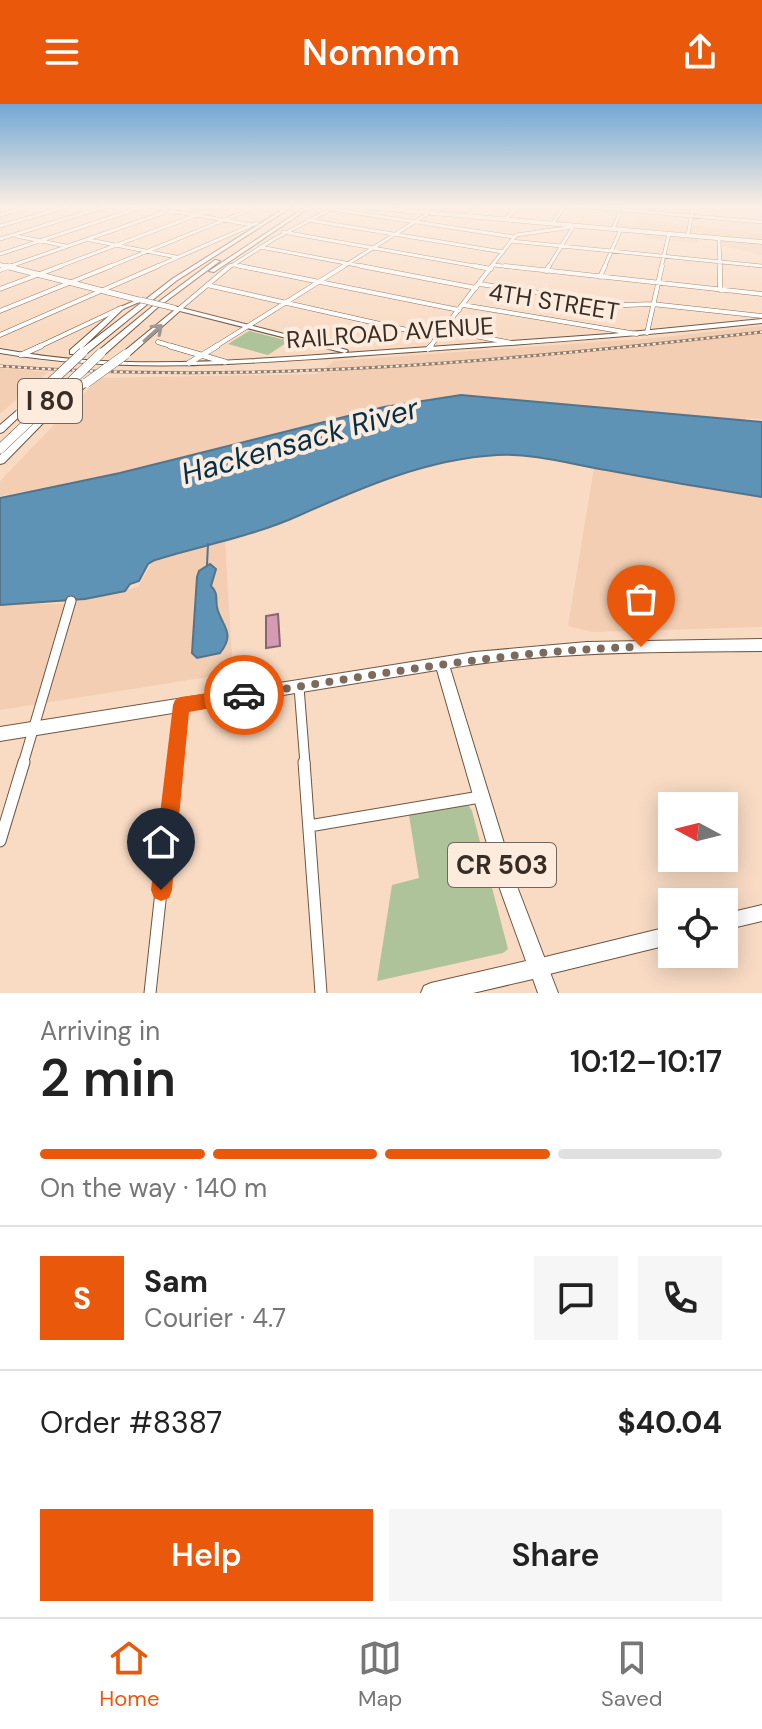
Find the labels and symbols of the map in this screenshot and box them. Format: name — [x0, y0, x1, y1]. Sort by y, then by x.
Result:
street label: 4TH STREET — [487, 276, 622, 327]
street label: RAILROAD AVENUE — [285, 310, 495, 355]
one-way arrow — [143, 323, 163, 342]
road number: I 80 — [18, 379, 82, 423]
water label: Hackensack River — [177, 388, 424, 493]
pin — [607, 565, 675, 647]
courier — [204, 655, 284, 735]
north arrow — [658, 792, 738, 872]
pin — [127, 808, 195, 890]
road number: CR 503 — [448, 843, 556, 887]

